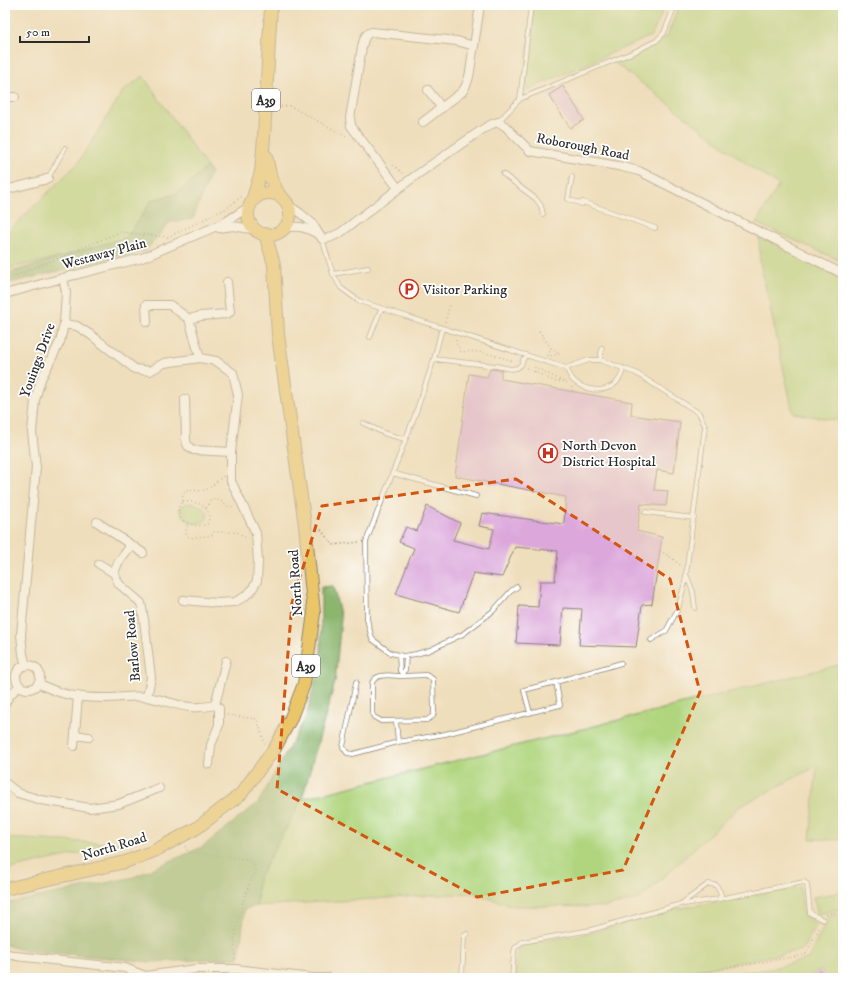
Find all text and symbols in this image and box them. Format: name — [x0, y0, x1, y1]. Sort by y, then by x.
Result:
scale bar — [20, 18, 89, 44]
text: 50 m — [26, 25, 50, 40]
road number: A39 — [252, 89, 280, 111]
street label: Roborough Road — [535, 129, 631, 165]
street label: Westaway Plain — [59, 234, 149, 274]
parking icon: Visitor Parking — [398, 278, 420, 300]
place label: Visitor Parking — [422, 281, 507, 299]
street label: Youings Drive — [16, 320, 60, 400]
place label: North Devon District Hospital — [562, 437, 657, 471]
hospital icon: North Devon District Hospital — [537, 442, 559, 464]
street label: North Road — [285, 549, 307, 617]
street label: Barlow Road — [121, 609, 145, 682]
road number: A39 — [292, 655, 320, 677]
street label: North Road — [80, 829, 149, 865]

